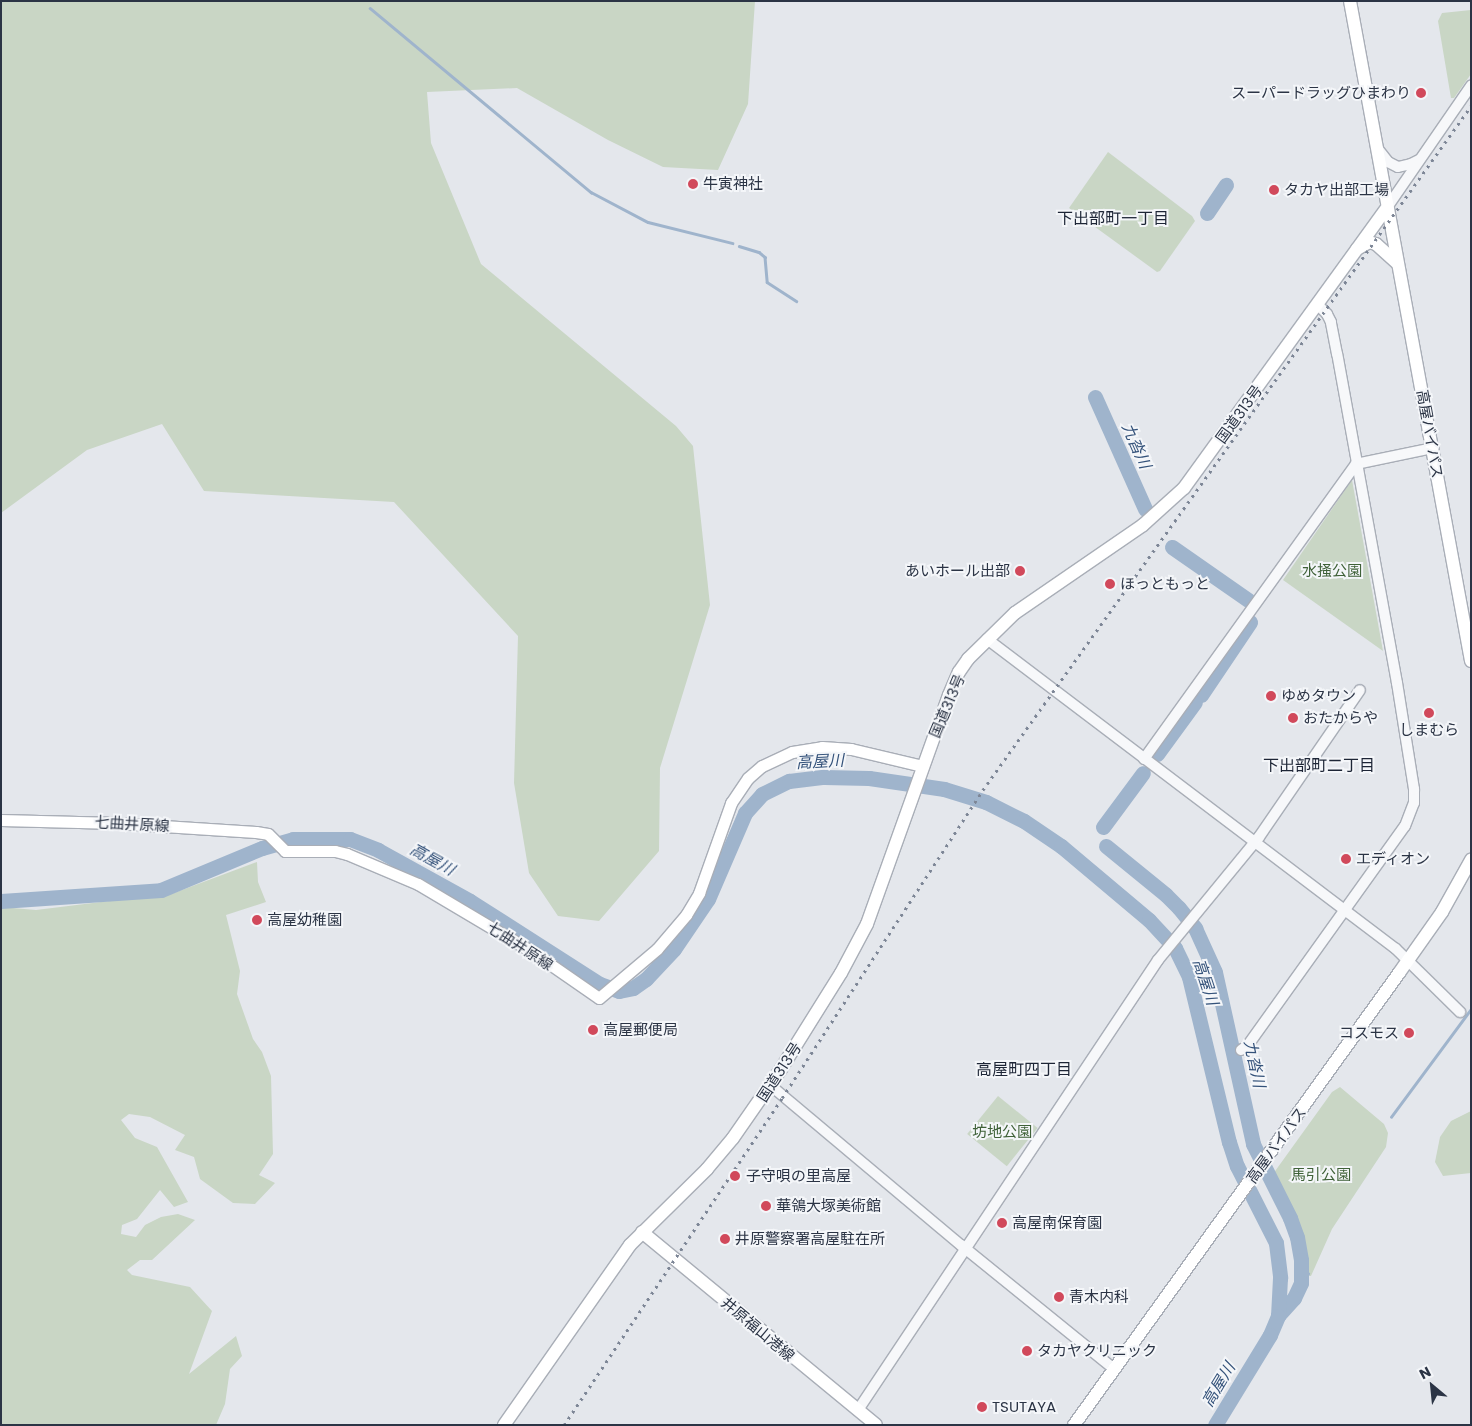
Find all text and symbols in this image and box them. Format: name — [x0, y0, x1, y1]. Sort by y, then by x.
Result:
place label: スーパードラッグひまわり — [1231, 84, 1411, 102]
marker: スーパードラッグひまわり — [1415, 87, 1427, 99]
place label: 牛寅神社 — [703, 175, 763, 193]
marker: 牛寅神社 — [687, 178, 699, 190]
place label: タカヤ出部工場 — [1284, 181, 1389, 199]
marker: タカヤ出部工場 — [1268, 184, 1280, 196]
district label: 下出部町一丁目 — [1057, 209, 1169, 229]
street label: 国道313号 — [1212, 381, 1266, 447]
street label: 高屋バイパス — [1413, 388, 1447, 480]
water label: 九沓川 — [1117, 420, 1155, 472]
place label: あいホール出部 — [905, 562, 1010, 580]
park label: 水掻公園 — [1302, 562, 1362, 580]
marker: あいホール出部 — [1014, 565, 1026, 577]
place label: ほっともっと — [1120, 575, 1210, 593]
marker: ほっともっと — [1104, 578, 1116, 590]
street label: 国道313号 — [926, 671, 968, 741]
place label: ゆめタウン — [1281, 687, 1356, 705]
marker: ゆめタウン — [1265, 690, 1277, 702]
marker: しまむら — [1423, 707, 1435, 719]
place label: おたからや — [1303, 709, 1378, 727]
marker: おたからや — [1287, 712, 1299, 724]
place label: しまむら — [1399, 721, 1459, 739]
water label: 高屋川 — [796, 751, 844, 773]
district label: 下出部町二丁目 — [1263, 756, 1375, 776]
street label: 七曲井原線 — [94, 813, 170, 835]
water label: 高屋川 — [406, 840, 458, 880]
place label: エディオン — [1356, 850, 1431, 868]
marker: エディオン — [1340, 853, 1352, 865]
place label: 高屋幼稚園 — [267, 911, 342, 929]
marker: 高屋幼稚園 — [251, 914, 263, 926]
street label: 七曲井原線 — [484, 918, 556, 974]
water label: 高屋川 — [1188, 956, 1222, 1008]
place label: 高屋郵便局 — [603, 1021, 678, 1039]
marker: 高屋郵便局 — [587, 1024, 599, 1036]
place label: コスモス — [1339, 1024, 1399, 1042]
marker: コスモス — [1403, 1027, 1415, 1039]
street label: 国道313号 — [753, 1039, 805, 1105]
water label: 九沓川 — [1240, 1039, 1268, 1089]
district label: 高屋町四丁目 — [976, 1060, 1072, 1080]
street label: 高屋バイパス — [1242, 1103, 1310, 1187]
park label: 坊地公園 — [972, 1123, 1032, 1141]
park label: 馬引公園 — [1291, 1166, 1351, 1184]
place label: 子守唄の里高屋 — [746, 1167, 851, 1185]
marker: 子守唄の里高屋 — [728, 1169, 742, 1183]
place label: 華鴒大塚美術館 — [776, 1197, 881, 1215]
marker: 華鴒大塚美術館 — [760, 1200, 772, 1212]
place label: 高屋南保育園 — [1012, 1214, 1102, 1232]
marker: 高屋南保育園 — [996, 1217, 1008, 1229]
place label: 井原警察署高屋駐在所 — [735, 1230, 885, 1248]
marker: 井原警察署高屋駐在所 — [719, 1233, 731, 1245]
place label: 青木内科 — [1069, 1288, 1129, 1306]
marker: 青木内科 — [1053, 1291, 1065, 1303]
street label: 井原福山港線 — [718, 1293, 798, 1365]
place label: タカヤクリニック — [1037, 1342, 1157, 1360]
marker: タカヤクリニック — [1021, 1345, 1033, 1357]
water label: 高屋川 — [1198, 1359, 1240, 1411]
north arrow — [1407, 1361, 1457, 1411]
text: N — [1416, 1361, 1434, 1384]
place label: TSUTAYA — [992, 1398, 1056, 1416]
marker: TSUTAYA — [976, 1401, 988, 1413]

